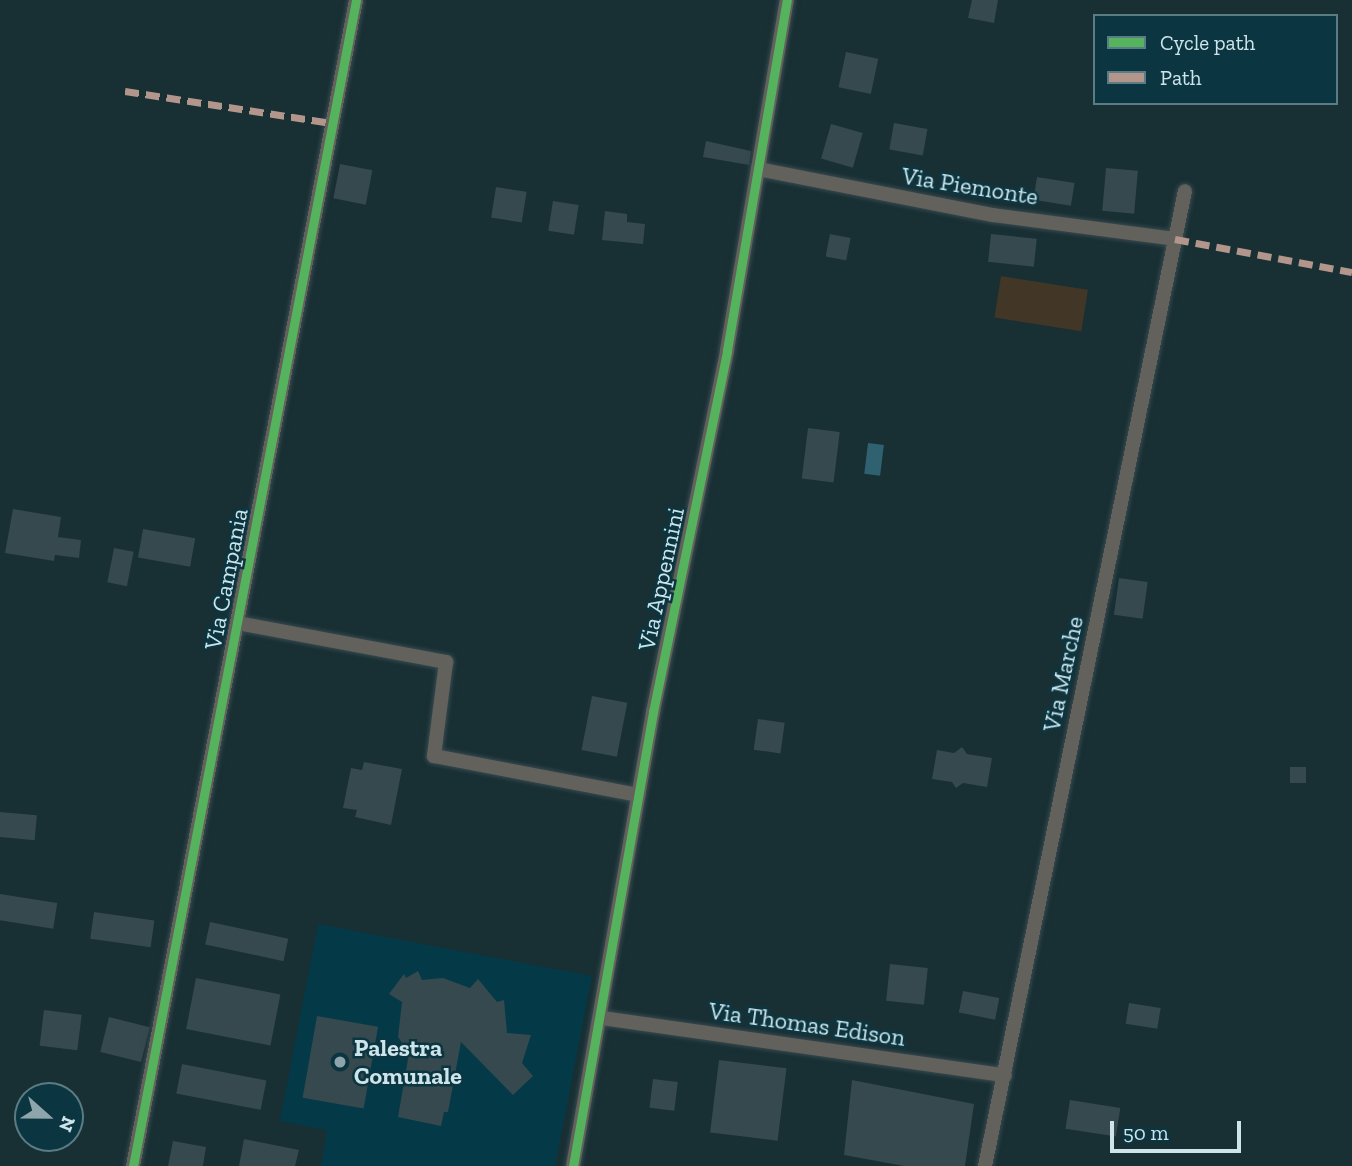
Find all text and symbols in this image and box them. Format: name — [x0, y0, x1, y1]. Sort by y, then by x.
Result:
legend — [1093, 14, 1338, 105]
text: Cycle path — [1160, 30, 1255, 55]
text: Path — [1160, 65, 1202, 90]
street label: Via Piemonte — [900, 161, 1040, 211]
street label: Via Appennini — [632, 504, 690, 654]
street label: Via Campania — [198, 506, 254, 652]
street label: Via Marche — [1037, 614, 1089, 734]
street label: Via Thomas Edison — [707, 996, 907, 1052]
place label: Palestra Comunale — [354, 1034, 462, 1090]
marker: Palestra Comunale — [332, 1054, 348, 1070]
north arrow — [14, 1082, 84, 1152]
scale bar — [1114, 1106, 1245, 1150]
text: N — [54, 1113, 81, 1135]
text: 50 m — [1123, 1120, 1169, 1145]

